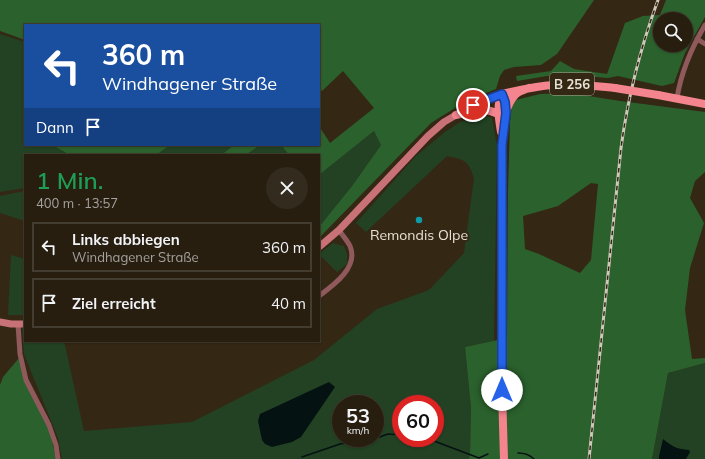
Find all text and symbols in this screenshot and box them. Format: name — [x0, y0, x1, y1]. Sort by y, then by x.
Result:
map controls — [653, 12, 693, 52]
button: search — [653, 12, 693, 52]
text: 360 m — [102, 37, 185, 72]
icon: left — [36, 40, 88, 92]
text: Windhagener Straße — [102, 72, 277, 95]
road number: B 256 — [550, 73, 594, 95]
pin — [456, 88, 490, 122]
icon: arrive — [462, 94, 484, 116]
icon: arrive — [82, 116, 104, 138]
text: Dann — [36, 118, 74, 137]
text: 1 Min. — [36, 165, 103, 195]
button: close — [266, 167, 308, 209]
text: 400 m · 13:57 — [36, 195, 118, 211]
marker: Remondis Olpe — [414, 215, 424, 225]
place label: Remondis Olpe — [370, 226, 468, 244]
text: Links abbiegen — [72, 230, 180, 249]
icon: left — [38, 236, 60, 258]
text: 360 m — [262, 238, 306, 257]
text: Windhagener Straße — [72, 249, 199, 265]
icon: arrive — [38, 292, 60, 314]
text: Ziel erreicht — [72, 294, 156, 313]
text: 40 m — [271, 294, 306, 313]
position arrow — [481, 369, 523, 411]
speed limit sign: 60 — [392, 395, 444, 447]
text: 53 — [346, 403, 370, 428]
text: km/h — [347, 424, 369, 437]

